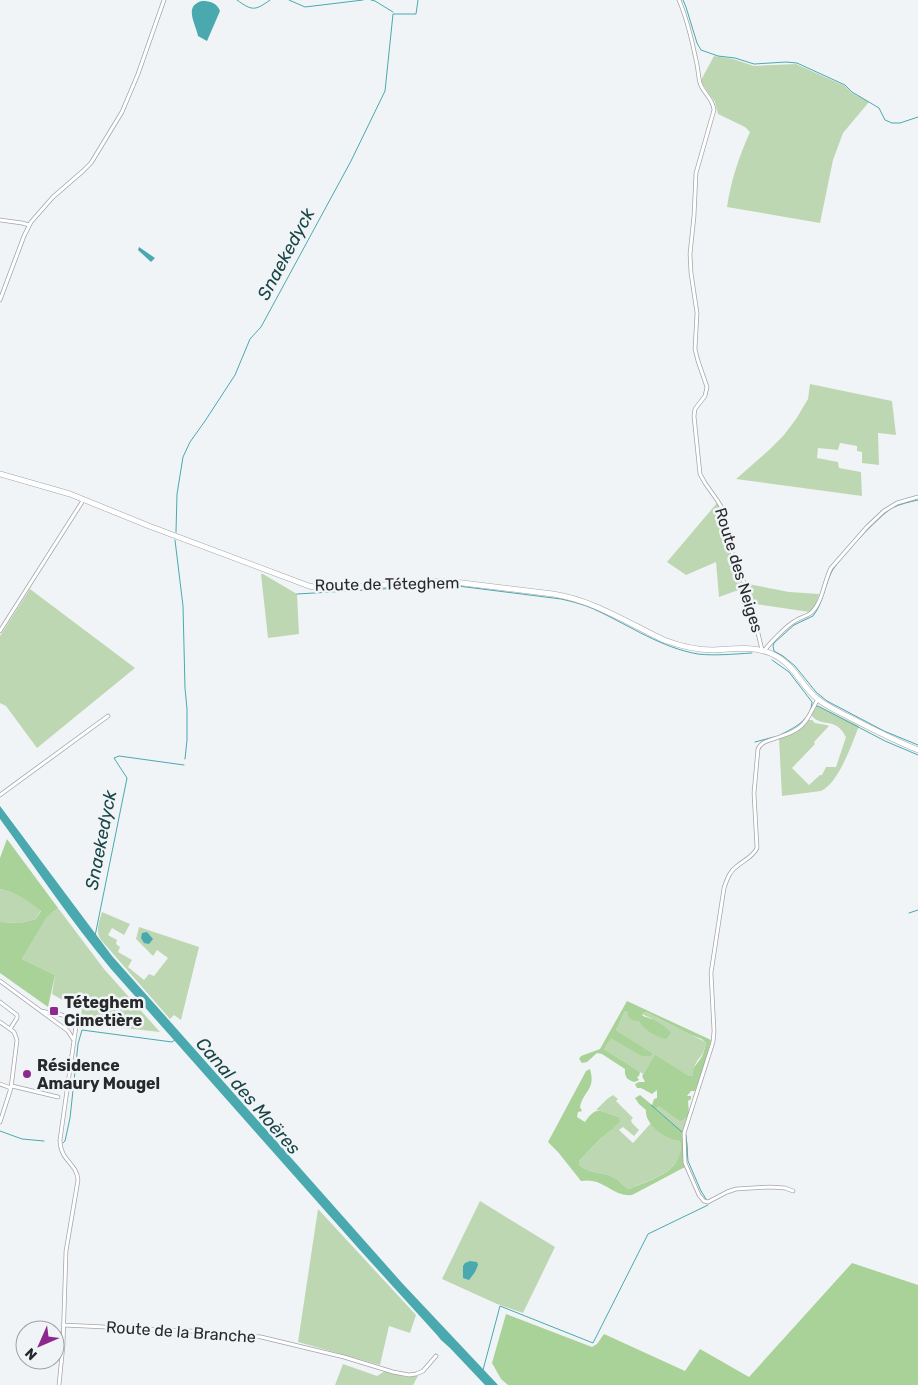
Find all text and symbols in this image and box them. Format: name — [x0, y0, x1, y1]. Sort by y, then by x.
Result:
water label: Snaekedyck — [253, 204, 320, 304]
street label: Route des Neiges — [711, 505, 767, 635]
street label: Route de Téteghem — [315, 573, 459, 595]
water label: Snaekedyck — [81, 788, 122, 892]
place label: Téteghem Cimetière — [64, 993, 144, 1030]
marker: Téteghem Cimetière — [48, 1005, 60, 1017]
water label: Canal des Moëres — [191, 1033, 305, 1159]
place label: Résidence Amaury Mougel — [37, 1056, 160, 1093]
marker: Résidence Amaury Mougel — [21, 1068, 33, 1080]
street label: Route de la Branche — [105, 1317, 257, 1347]
north arrow — [15, 1320, 65, 1370]
text: N — [22, 1344, 41, 1363]

